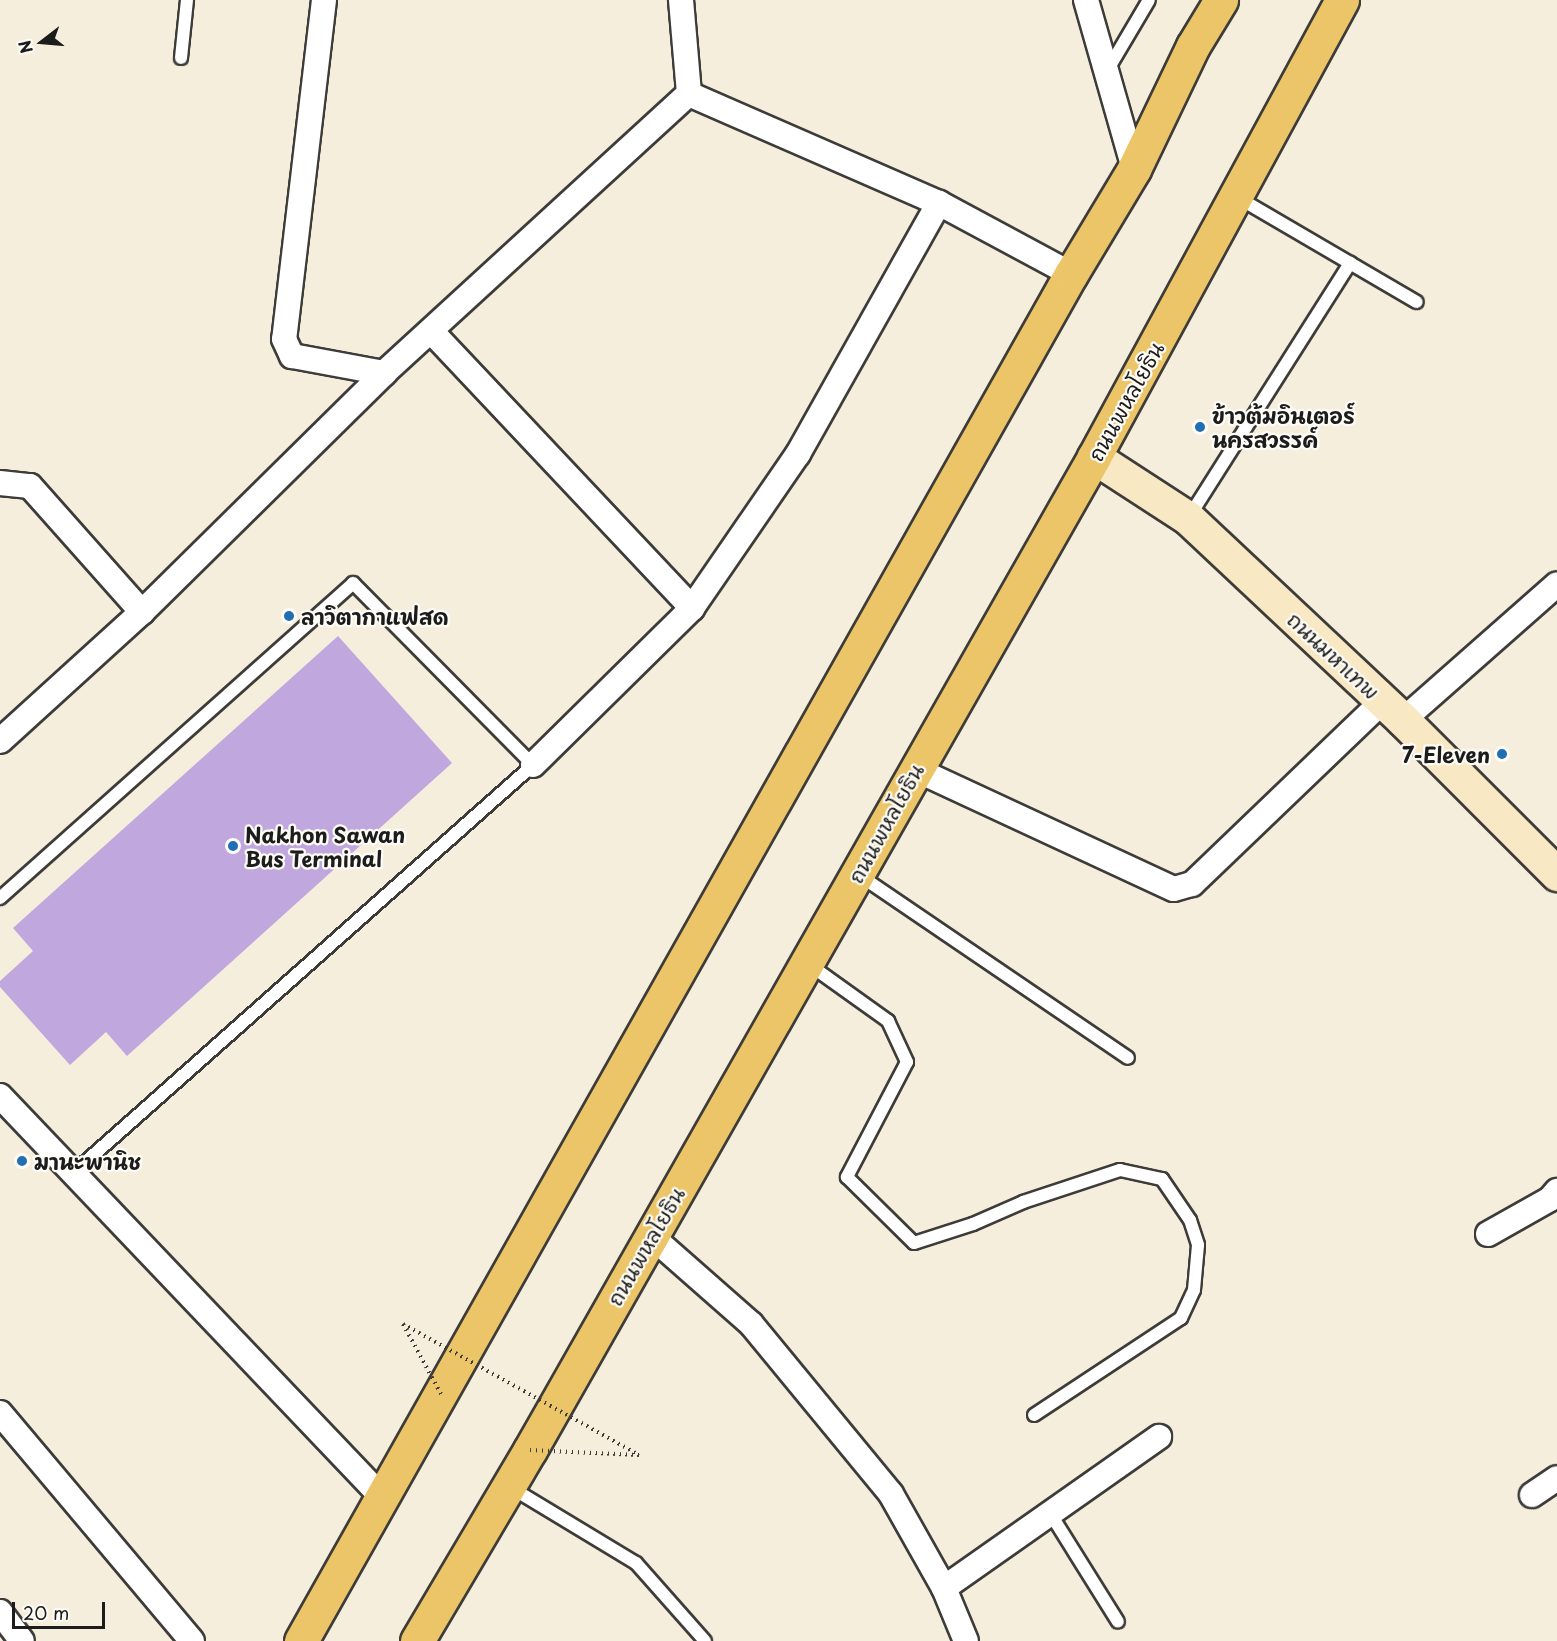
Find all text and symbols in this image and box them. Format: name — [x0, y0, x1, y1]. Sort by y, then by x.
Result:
north arrow — [12, 12, 72, 72]
text: N — [11, 38, 38, 56]
street label: ถนนพหลโยธิน — [1082, 337, 1168, 465]
place label: ข้าวต้มอินเตอร์ นครสวรรค์ — [1212, 402, 1355, 452]
marker: ข้าวต้มอินเตอร์ นครสวรรค์ — [1193, 420, 1207, 434]
place label: ลาวิตากาแฟสด — [301, 603, 449, 629]
street label: ถนนมหาเทพ — [1283, 606, 1385, 704]
marker: ลาวิตากาแฟสด — [282, 609, 296, 623]
place label: 7-Eleven — [1402, 741, 1490, 767]
marker: 7-Eleven — [1495, 747, 1509, 761]
street label: ถนนพหลโยธิน — [842, 759, 928, 887]
place label: Nakhon Sawan Bus Terminal — [245, 821, 406, 871]
marker: Nakhon Sawan Bus Terminal — [226, 839, 240, 853]
place label: มานะพานิช — [34, 1148, 141, 1174]
marker: มานะพานิช — [15, 1154, 29, 1168]
street label: ถนนพหลโยธิน — [601, 1182, 689, 1310]
scale bar — [15, 1590, 108, 1628]
text: 20 m — [23, 1599, 69, 1626]

